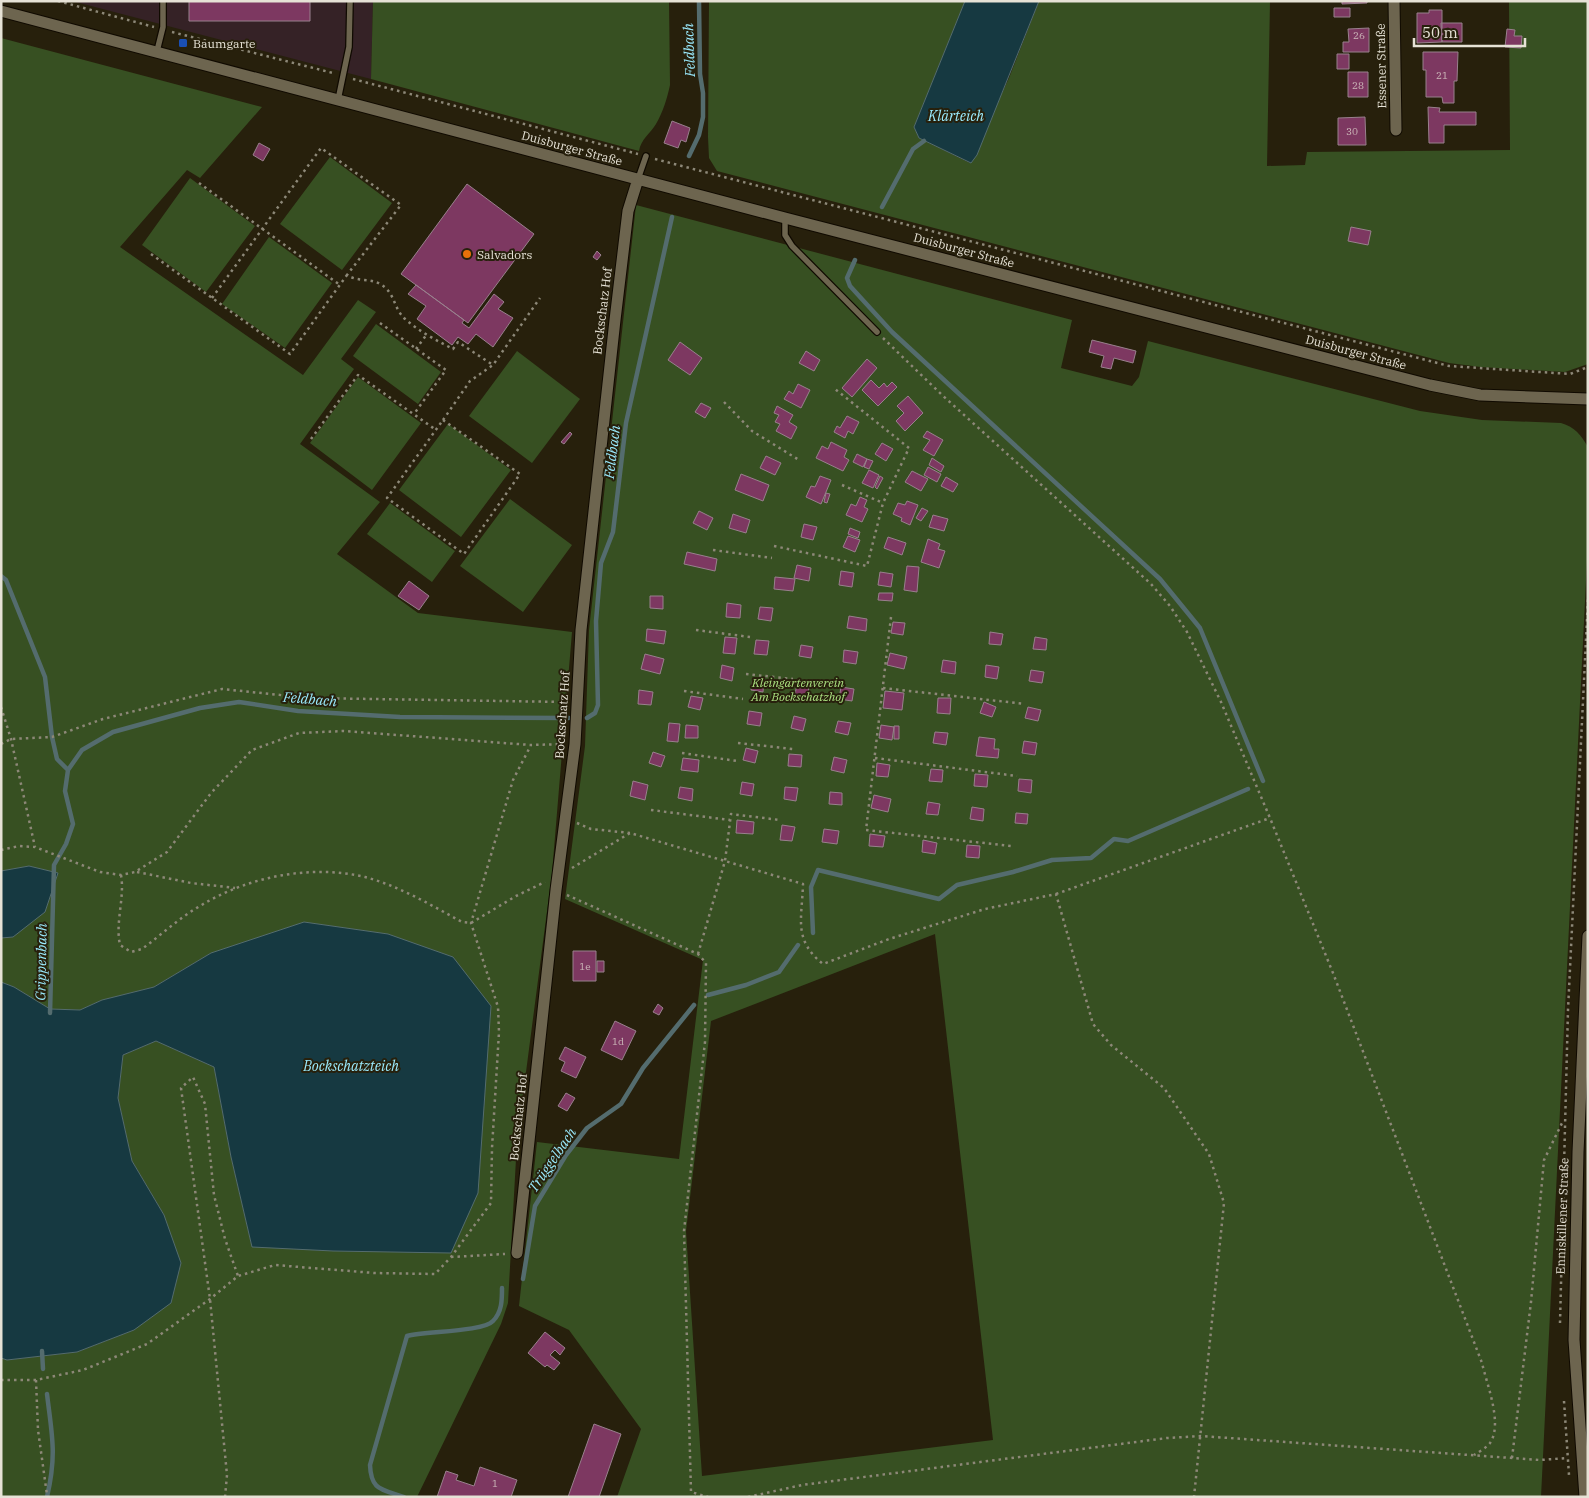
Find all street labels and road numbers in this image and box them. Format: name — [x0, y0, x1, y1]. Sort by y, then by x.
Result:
street label: Essener Straße — [1373, 23, 1389, 109]
street label: Duisburger Straße — [520, 127, 624, 169]
street label: Duisburger Straße — [912, 229, 1016, 271]
street label: Bockschatz Hof — [589, 266, 615, 355]
street label: Duisburger Straße — [1304, 331, 1408, 373]
street label: Bockschatz Hof — [551, 670, 573, 759]
street label: Bockschatz Hof — [506, 1072, 530, 1161]
street label: Enniskillener Straße — [1552, 1157, 1572, 1275]

